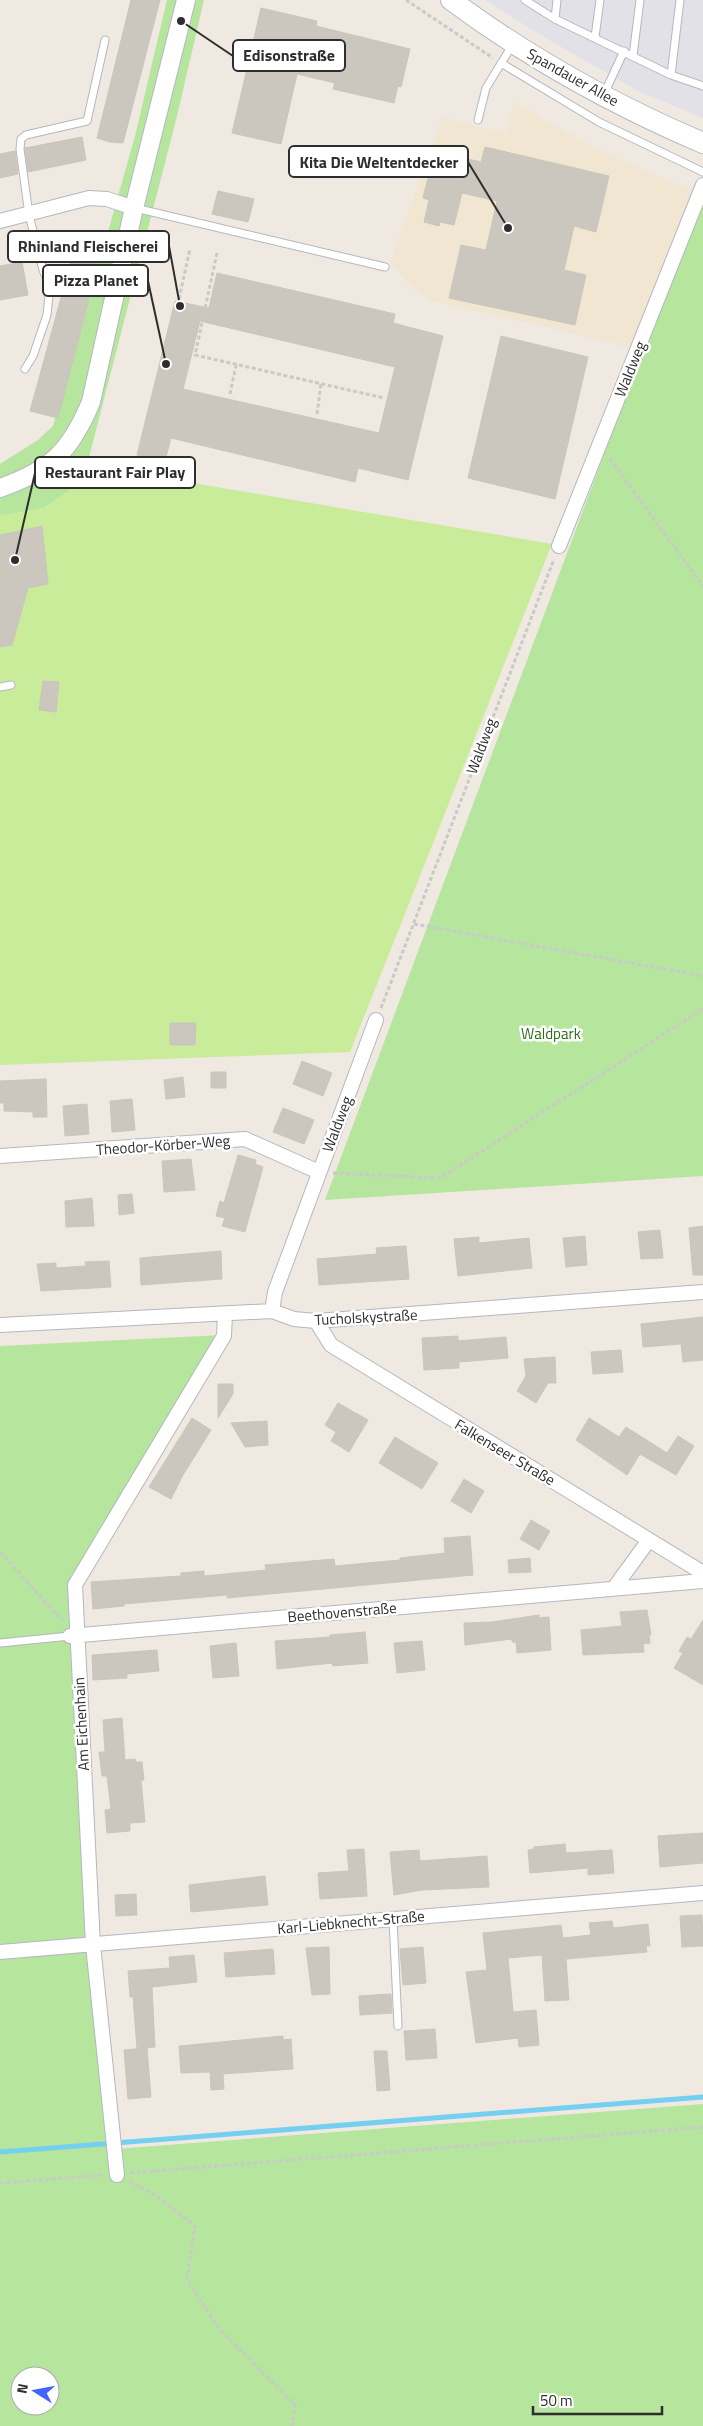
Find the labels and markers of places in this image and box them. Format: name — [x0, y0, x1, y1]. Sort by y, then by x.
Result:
callout: Edisonstraße — [233, 40, 345, 71]
callout: Kita Die Weltentdecker — [289, 146, 468, 177]
callout: Rhinland Fleischerei — [8, 231, 169, 262]
callout: Pizza Planet — [43, 265, 148, 296]
callout: Restaurant Fair Play — [35, 457, 195, 488]

